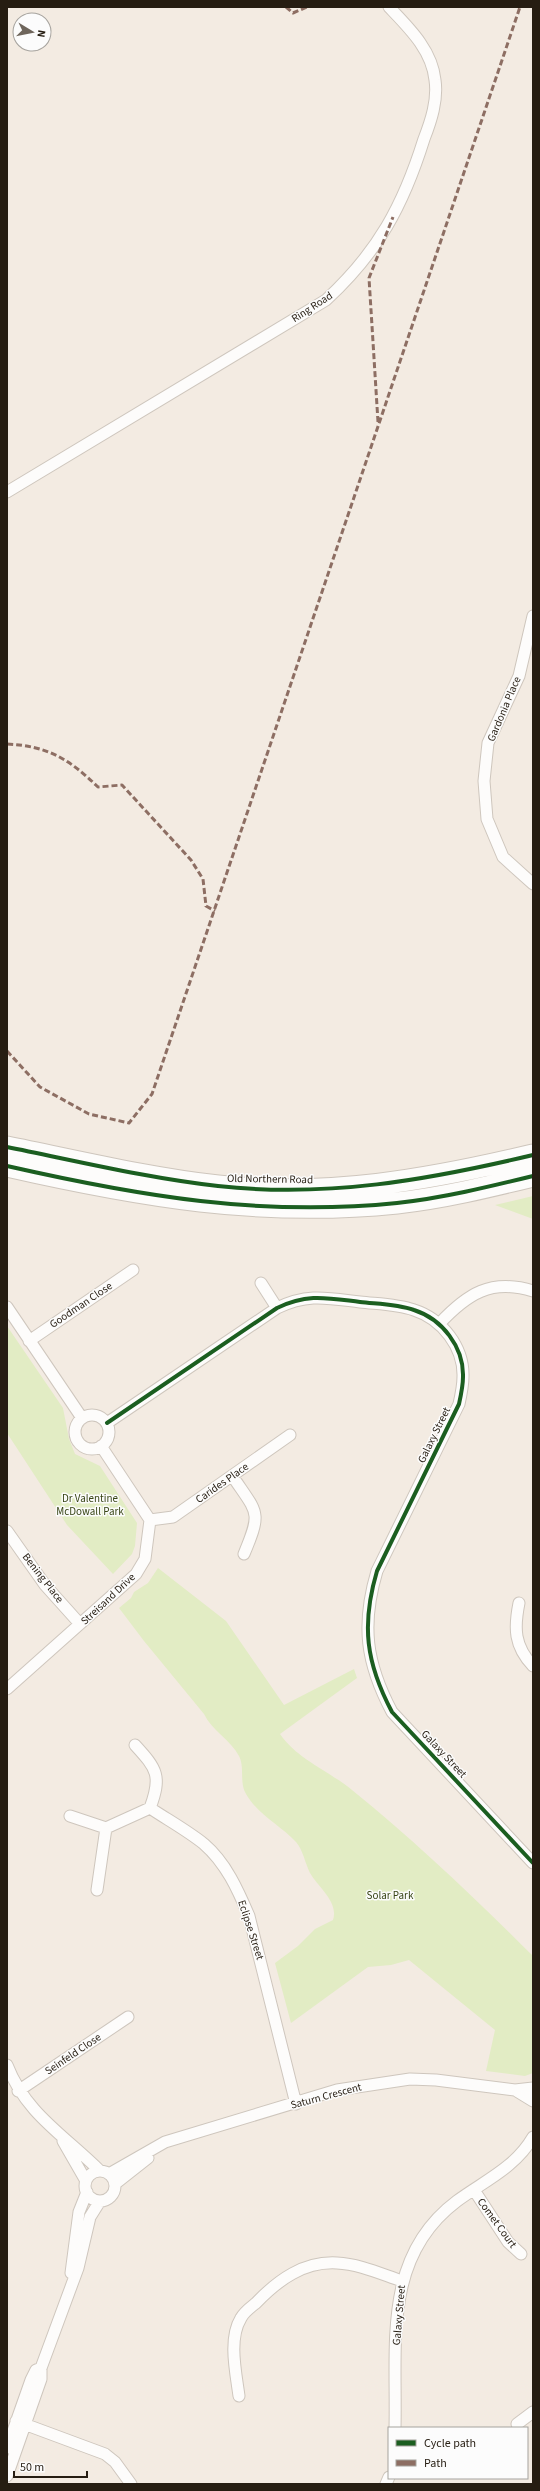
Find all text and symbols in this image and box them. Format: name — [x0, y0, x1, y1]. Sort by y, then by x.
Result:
north arrow — [12, 12, 52, 52]
text: N — [33, 29, 49, 39]
street label: Ring Road — [288, 288, 336, 326]
street label: Gardonia Place — [484, 674, 525, 744]
street label: Old Northern Road — [227, 1171, 313, 1187]
street label: Goodman Close — [47, 1278, 116, 1332]
street label: Galaxy Street — [414, 1404, 454, 1465]
street label: Carides Place — [192, 1459, 252, 1507]
park label: Dr Valentine McDowall Park — [56, 1491, 124, 1519]
street label: Bening Place — [19, 1550, 67, 1606]
street label: Streisand Drive — [77, 1569, 139, 1628]
street label: Galaxy Street — [418, 1727, 470, 1781]
park label: Solar Park — [367, 1888, 414, 1903]
street label: Eclipse Street — [234, 1898, 268, 1962]
street label: Seinfeld Close — [42, 2029, 105, 2078]
street label: Saturn Crescent — [289, 2079, 363, 2113]
street label: Comet Court — [474, 2195, 520, 2251]
street label: Galaxy Street — [389, 2284, 409, 2346]
legend — [388, 2427, 528, 2479]
text: Cycle path — [424, 2435, 476, 2452]
scale bar — [14, 2453, 87, 2479]
text: Path — [424, 2455, 447, 2472]
text: 50 m — [20, 2459, 44, 2476]

